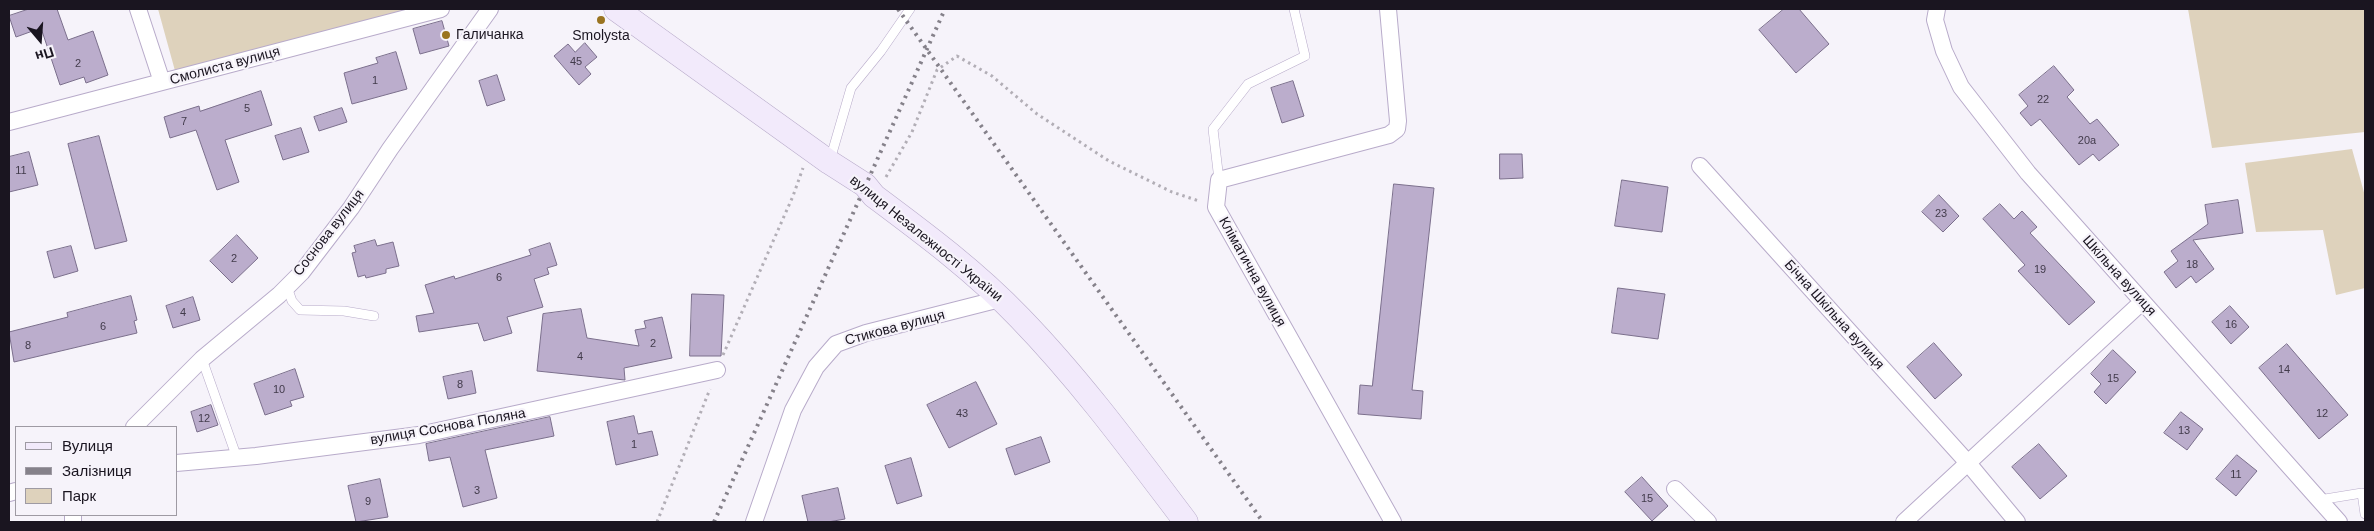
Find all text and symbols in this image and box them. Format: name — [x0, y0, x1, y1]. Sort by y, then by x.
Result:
marker: Smolysta — [595, 14, 607, 26]
north arrow — [15, 15, 65, 65]
place label: Галичанка — [456, 27, 524, 43]
place label: Smolysta — [572, 28, 630, 44]
marker: Галичанка — [440, 29, 452, 41]
street label: Смолиста вулиця — [168, 43, 282, 89]
text: Пн — [33, 44, 56, 65]
house number: 45 — [570, 55, 582, 69]
house number: 2 — [75, 57, 81, 71]
house number: 1 — [372, 74, 378, 88]
house number: 22 — [2037, 93, 2049, 107]
house number: 5 — [244, 102, 250, 116]
house number: 7 — [181, 115, 187, 129]
house number: 20а — [2078, 134, 2096, 148]
house number: 11 — [15, 164, 27, 178]
street label: вулиця Незалежності України — [846, 172, 1006, 306]
street label: Соснова вулиця — [290, 187, 368, 279]
house number: 23 — [1935, 207, 1947, 221]
street label: Кліматична вулиця — [1215, 214, 1289, 330]
street label: Шкільна вулиця — [2079, 232, 2159, 320]
house number: 2 — [231, 252, 237, 266]
street label: Бічна Шкільна вулиця — [1780, 257, 1888, 373]
house number: 18 — [2186, 258, 2198, 272]
house number: 19 — [2034, 263, 2046, 277]
house number: 6 — [496, 271, 502, 285]
house number: 4 — [180, 306, 186, 320]
street label: Стикова вулиця — [843, 307, 947, 349]
house number: 16 — [2225, 318, 2237, 332]
house number: 6 — [100, 320, 106, 334]
house number: 2 — [650, 337, 656, 351]
house number: 8 — [25, 339, 31, 353]
house number: 4 — [577, 350, 583, 364]
house number: 14 — [2278, 363, 2290, 377]
house number: 15 — [2107, 372, 2119, 386]
house number: 8 — [457, 378, 463, 392]
house number: 10 — [273, 383, 285, 397]
street label: вулиця Соснова Поляна — [369, 405, 527, 449]
house number: 43 — [956, 407, 968, 421]
house number: 12 — [2316, 407, 2328, 421]
house number: 12 — [198, 412, 210, 426]
house number: 13 — [2178, 424, 2190, 438]
legend — [15, 426, 178, 516]
text: Вулиця — [62, 437, 113, 454]
house number: 1 — [631, 438, 637, 452]
text: Залізниця — [62, 462, 132, 479]
house number: 11 — [2230, 468, 2242, 482]
house number: 3 — [474, 484, 480, 498]
text: Парк — [62, 487, 96, 504]
house number: 15 — [1641, 492, 1653, 506]
house number: 9 — [365, 495, 371, 509]

